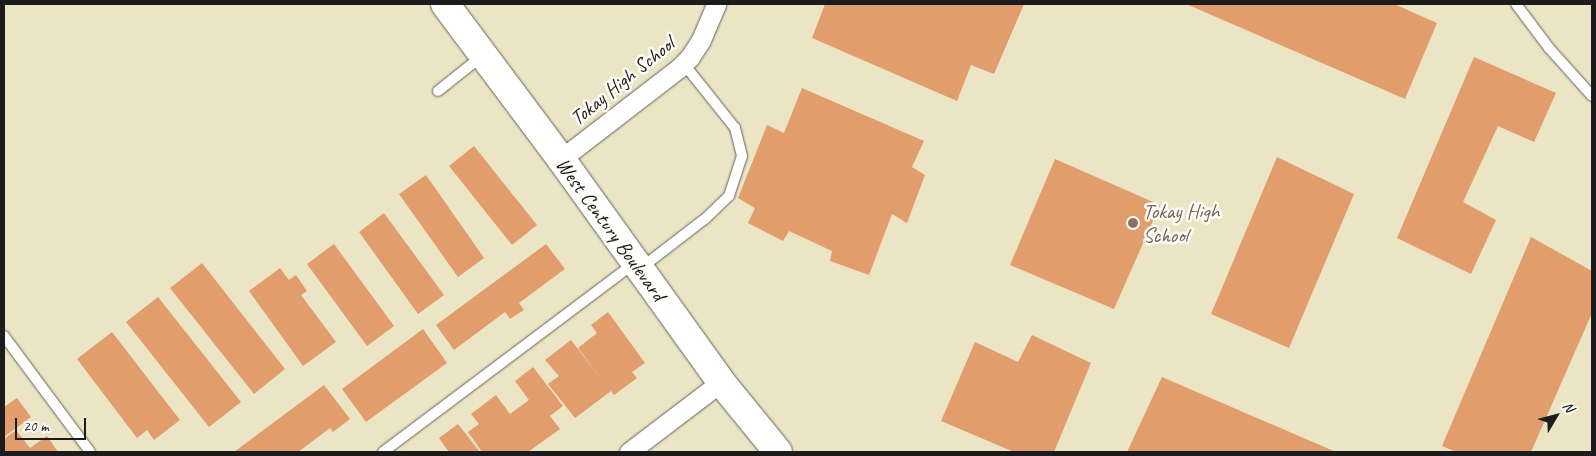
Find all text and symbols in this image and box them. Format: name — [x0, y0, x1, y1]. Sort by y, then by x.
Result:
street label: Tokay High School — [565, 31, 679, 131]
street label: West Century Boulevard — [551, 153, 671, 305]
place label: Tokay High School — [1143, 198, 1219, 248]
marker: Tokay High School — [1127, 217, 1139, 229]
north arrow — [1531, 391, 1581, 441]
text: N — [1559, 398, 1578, 415]
scale bar — [18, 408, 89, 440]
text: 20 m — [23, 417, 49, 436]

